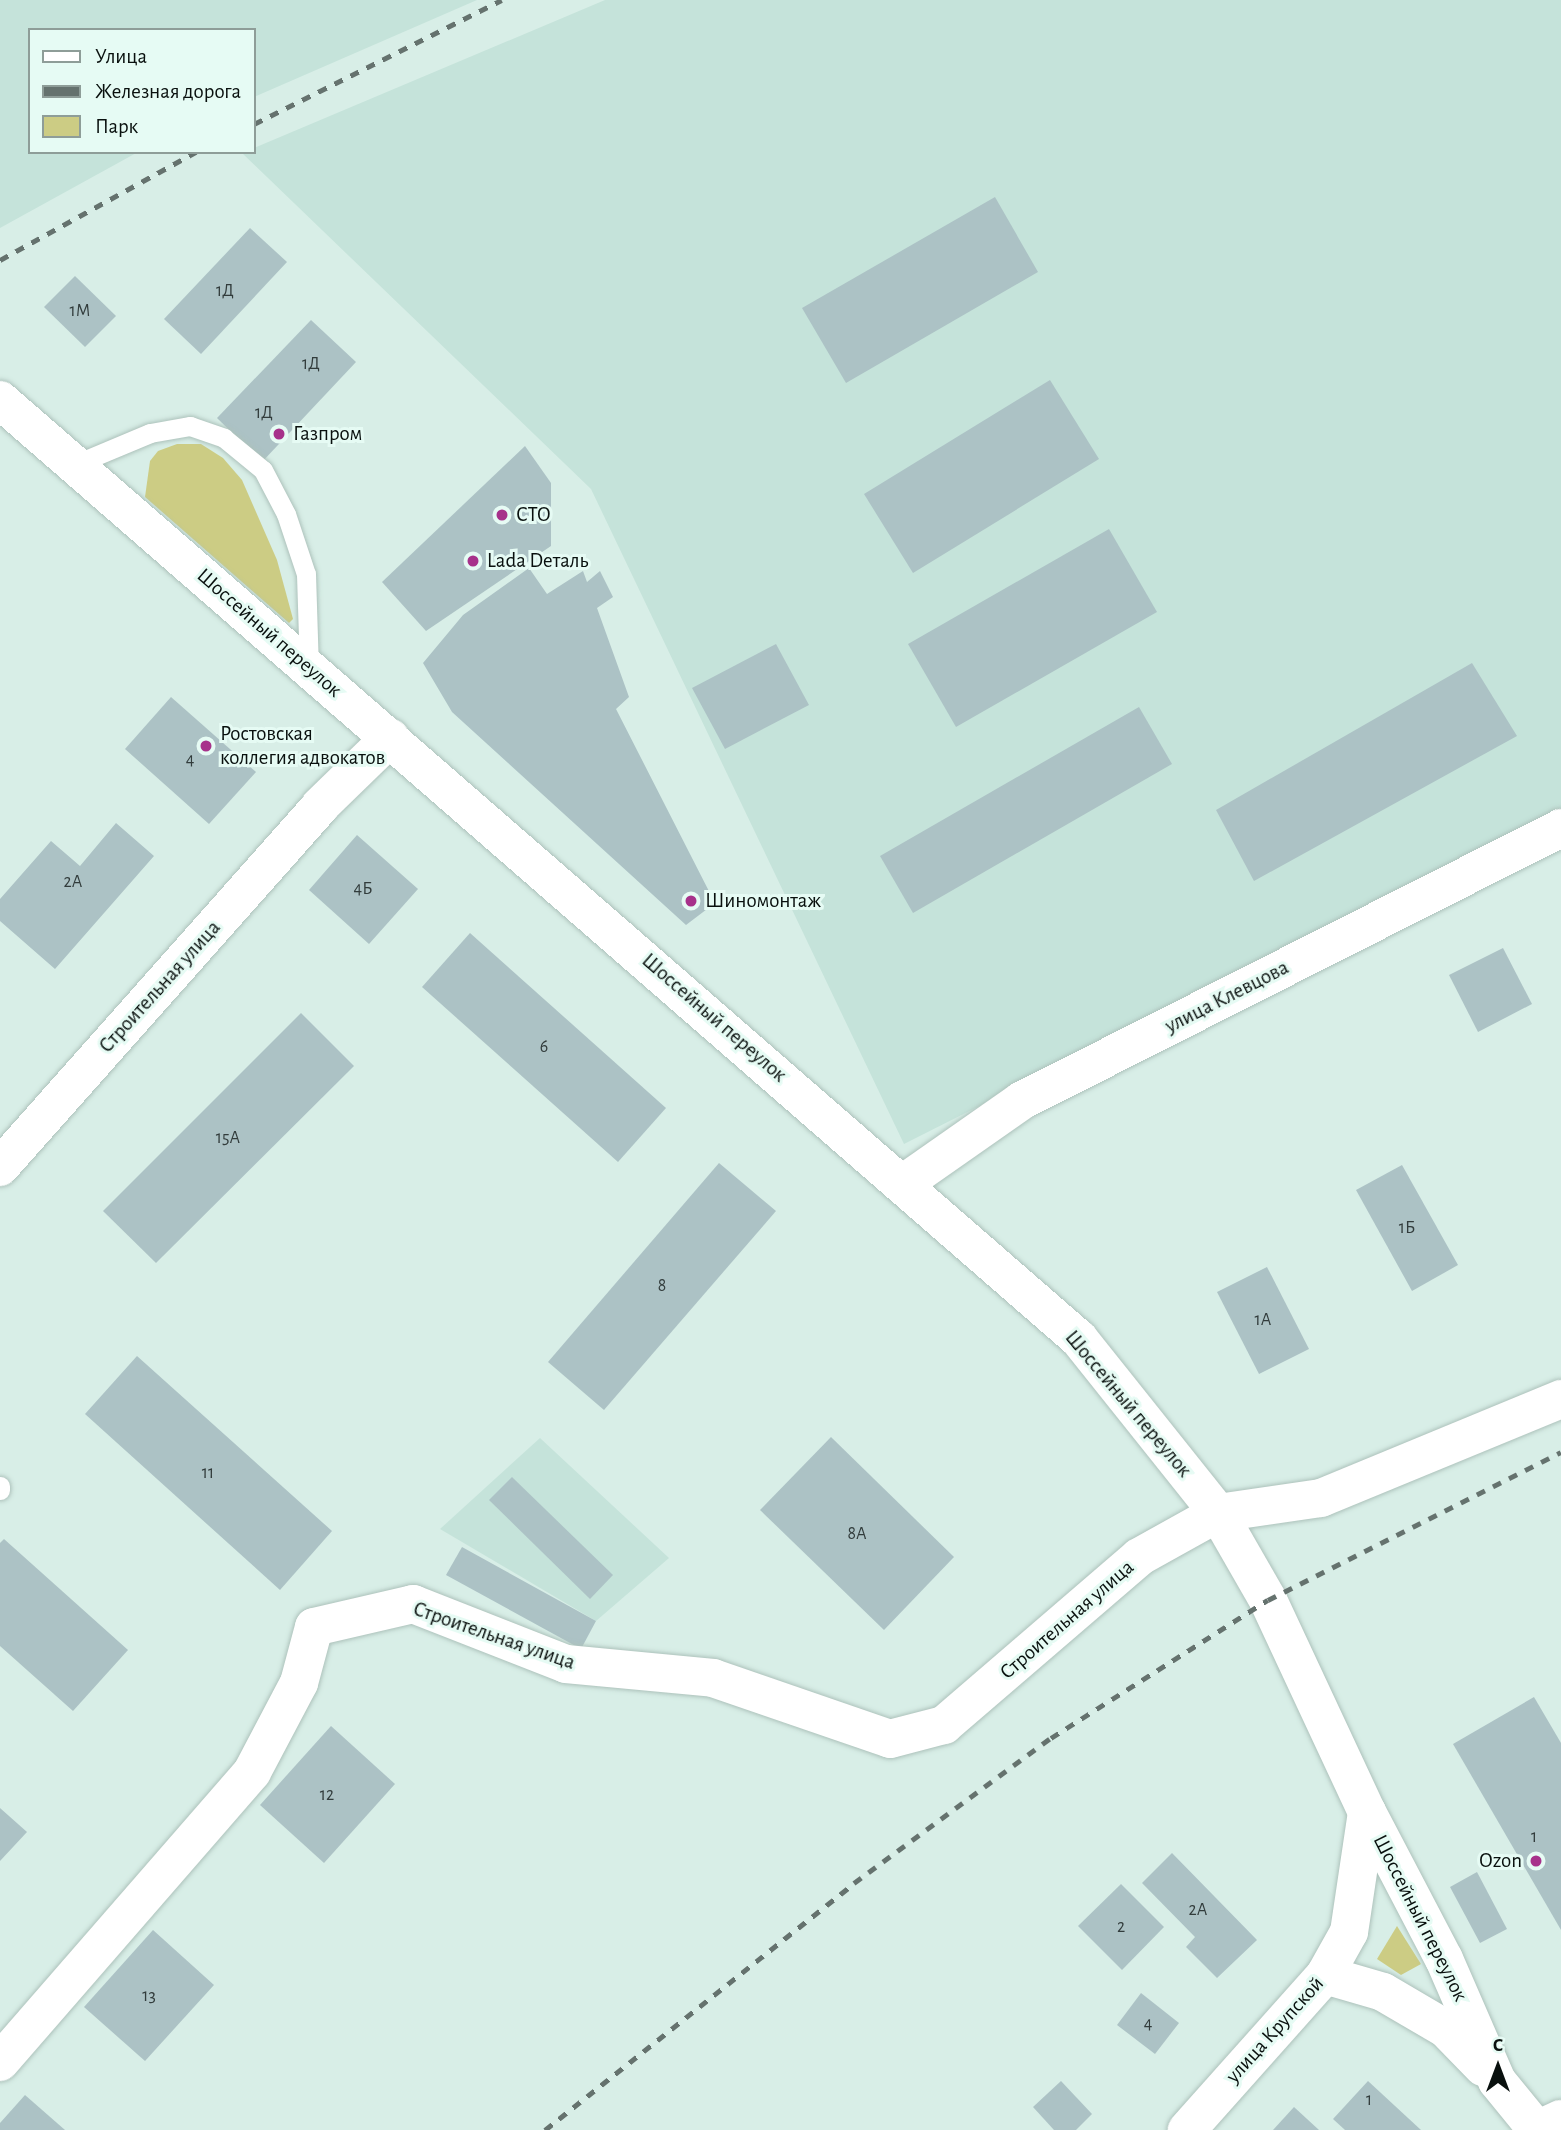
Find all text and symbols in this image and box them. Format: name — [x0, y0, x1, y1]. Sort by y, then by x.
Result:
legend — [28, 28, 256, 154]
text: Улица — [95, 46, 147, 67]
text: Железная дорога — [95, 81, 241, 102]
text: Парк — [95, 116, 138, 137]
house number: 1Д — [216, 280, 234, 302]
house number: 1М — [70, 300, 90, 322]
house number: 1Д — [302, 353, 320, 375]
house number: 1Д — [255, 402, 273, 424]
place label: Газпром — [293, 421, 363, 447]
marker: Газпром — [271, 426, 287, 442]
place label: СТО — [516, 502, 551, 528]
marker: СТО — [494, 507, 510, 523]
place label: Lada Dеталь — [487, 548, 588, 574]
marker: Lada Dеталь — [465, 553, 481, 569]
street label: Шоссейный переулок — [191, 563, 347, 703]
place label: Ростовская коллегия адвокатов — [220, 721, 385, 771]
marker: Ростовская коллегия адвокатов — [198, 738, 214, 754]
house number: 4 — [186, 749, 194, 771]
house number: 2А — [64, 871, 82, 893]
house number: 4Б — [354, 878, 372, 900]
place label: Шиномонтаж — [705, 888, 821, 914]
marker: Шиномонтаж — [683, 893, 699, 909]
street label: Строительная улица — [94, 916, 226, 1058]
street label: Шоссейный переулок — [636, 948, 792, 1088]
street label: улица Клевцова — [1161, 955, 1293, 1039]
house number: 6 — [540, 1036, 548, 1058]
house number: 15А — [216, 1127, 240, 1149]
house number: 1Б — [1399, 1217, 1415, 1239]
house number: 8 — [658, 1275, 666, 1297]
house number: 1А — [1255, 1309, 1271, 1331]
street label: Шоссейный переулок — [1059, 1325, 1197, 1483]
house number: 11 — [202, 1462, 214, 1484]
house number: 8А — [847, 1523, 867, 1545]
street label: Строительная улица — [995, 1555, 1139, 1685]
street label: Строительная улица — [410, 1596, 578, 1676]
house number: 12 — [320, 1784, 334, 1806]
house number: 1 — [1531, 1826, 1537, 1848]
street label: Шоссейный переулок — [1367, 1830, 1473, 2006]
place label: Ozon — [1479, 1848, 1522, 1874]
marker: Ozon — [1528, 1853, 1544, 1869]
house number: 2А — [1189, 1899, 1207, 1921]
house number: 2 — [1117, 1916, 1125, 1938]
street label: улица Крупской — [1221, 1972, 1329, 2088]
house number: 13 — [142, 1985, 156, 2007]
house number: 4 — [1144, 2013, 1152, 2035]
north arrow — [1463, 2032, 1533, 2102]
text: С — [1493, 2036, 1503, 2055]
house number: 1 — [1366, 2089, 1372, 2111]

